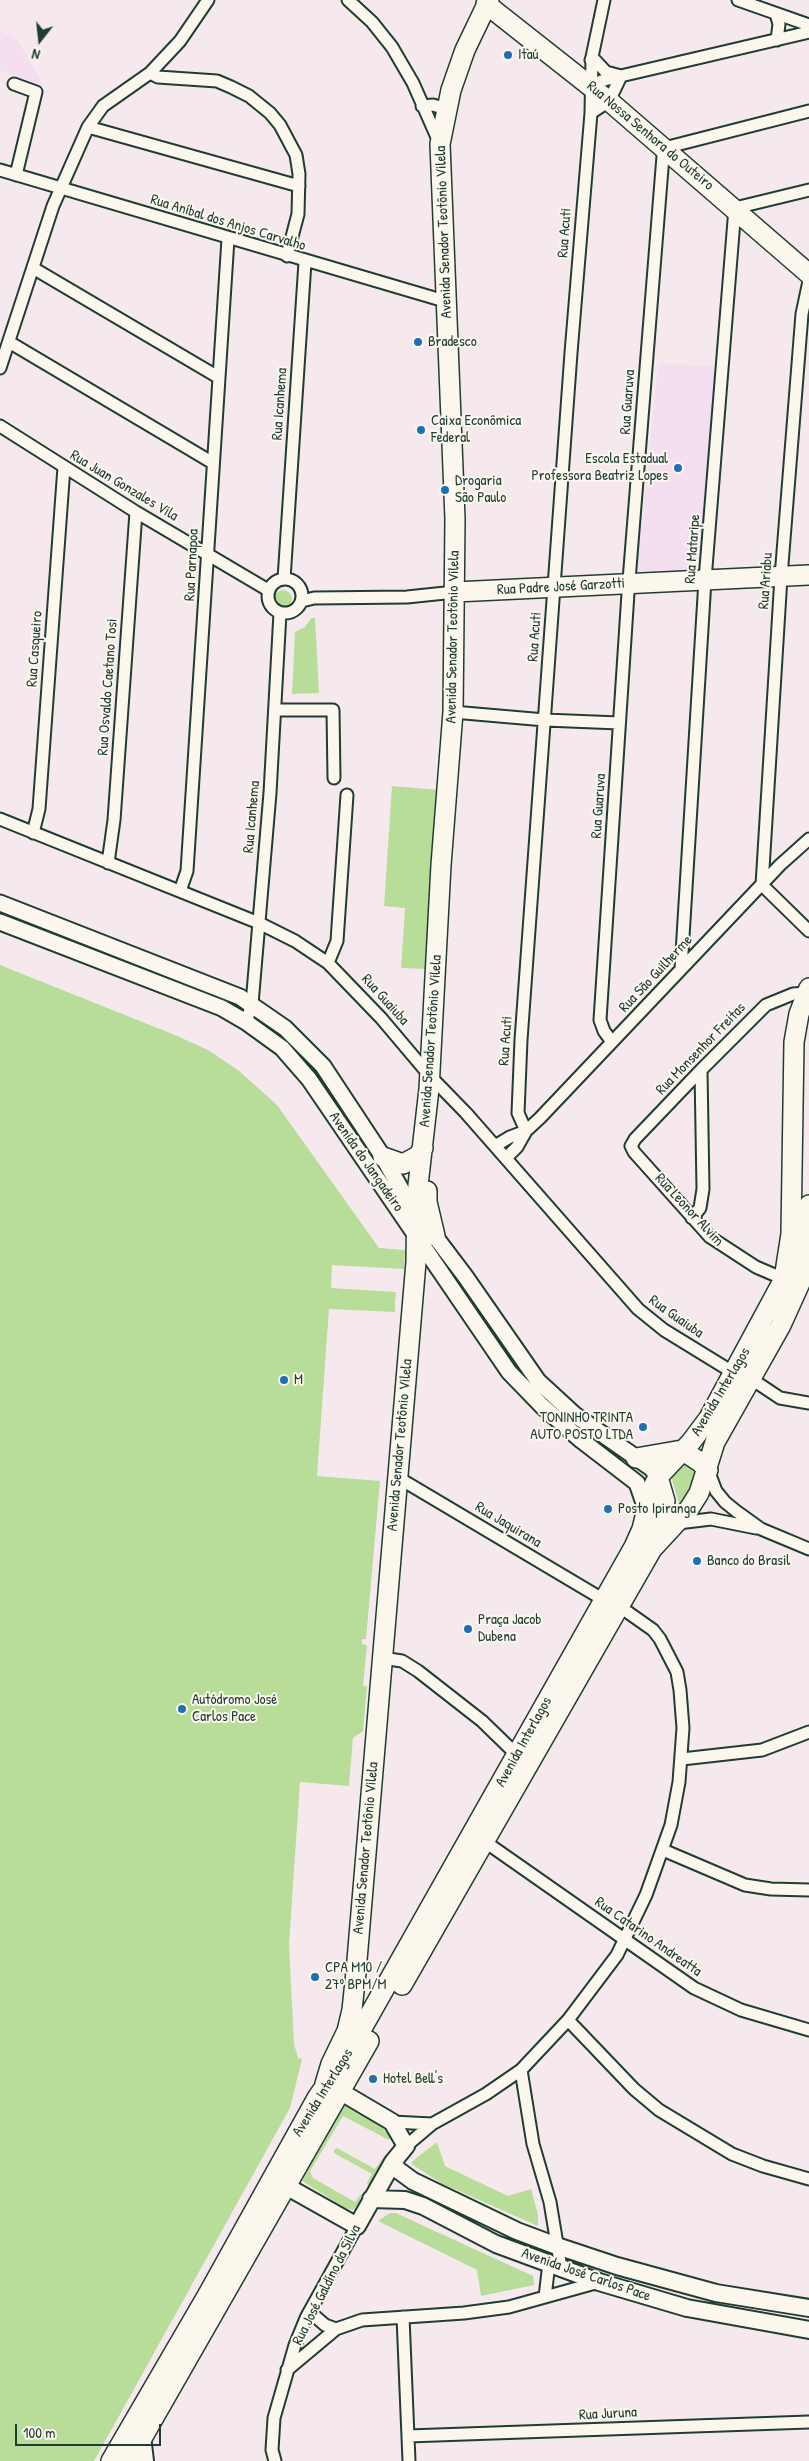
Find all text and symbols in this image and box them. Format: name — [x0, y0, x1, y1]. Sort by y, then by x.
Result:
north arrow — [15, 15, 65, 65]
text: N — [30, 45, 42, 65]
place label: Itaú — [518, 46, 539, 64]
marker: Itaú — [502, 49, 514, 61]
street label: Rua Nossa Senhora do Outeiro — [583, 78, 717, 194]
street label: Avenida Senador Teotônio Vilela — [432, 145, 456, 319]
street label: Rua Aníbal dos Anjos Carvalho — [148, 191, 308, 255]
street label: Rua Acuti — [554, 208, 576, 258]
place label: Bradesco — [428, 333, 477, 351]
marker: Bradesco — [412, 336, 424, 348]
street label: Rua Icanhema — [268, 367, 292, 441]
street label: Rua Guaruva — [617, 369, 639, 435]
place label: Caixa Econômica Federal — [431, 412, 521, 447]
marker: Caixa Econômica Federal — [415, 424, 427, 436]
street label: Rua Juan Gonzales Vila — [67, 447, 181, 525]
place label: Escola Estadual Professora Beatriz Lopes — [532, 450, 668, 485]
marker: Escola Estadual Professora Beatriz Lopes — [672, 462, 684, 474]
place label: Drogaria São Paulo — [455, 472, 506, 507]
marker: Drogaria São Paulo — [439, 484, 451, 496]
street label: Rua Mataripe — [682, 514, 704, 584]
street label: Rua Parnapoa — [181, 529, 203, 601]
street label: Avenida Senador Teotônio Vilela — [442, 550, 464, 724]
street label: Rua Ariabu — [755, 552, 777, 610]
street label: Rua Padre José Garzotti — [497, 575, 625, 599]
street label: Rua Casqueiro — [23, 610, 47, 688]
street label: Rua Acuti — [524, 612, 546, 662]
street label: Rua Osvaldo Caetano Tosi — [94, 618, 122, 756]
street label: Rua Guaruva — [588, 773, 610, 839]
street label: Rua Icanhema — [240, 780, 264, 854]
street label: Rua São Guilherme — [616, 932, 696, 1016]
street label: Avenida Senador Teotônio Vilela — [416, 954, 446, 1128]
street label: Rua Guaiuba — [357, 971, 413, 1029]
street label: Rua Monsenhor Freitas — [652, 999, 750, 1099]
street label: Rua Acuti — [495, 1016, 517, 1066]
street label: Avenida do Jangadeiro — [325, 1109, 407, 1215]
street label: Rua Leonor Alvim — [651, 1170, 727, 1250]
street label: Rua Guaiuba — [645, 1292, 707, 1342]
street label: Avenida Interlagos — [687, 1344, 755, 1440]
street label: Avenida Senador Teotônio Vilela — [384, 1358, 416, 1532]
place label: M — [294, 1371, 303, 1389]
marker: M — [278, 1374, 290, 1386]
place label: TONINHO TRINTA AUTO POSTO LTDA — [530, 1409, 633, 1444]
marker: TONINHO TRINTA AUTO POSTO LTDA — [637, 1421, 649, 1433]
street label: Rua Jaquirana — [472, 1498, 544, 1552]
place label: Posto Ipiranga — [618, 1500, 696, 1518]
marker: Posto Ipiranga — [602, 1503, 614, 1515]
place label: Banco do Brasil — [707, 1552, 790, 1570]
marker: Banco do Brasil — [691, 1555, 703, 1567]
place label: Praça Jacob Dubena — [478, 1611, 541, 1646]
marker: Praça Jacob Dubena — [462, 1623, 474, 1635]
place label: Autódromo José Carlos Pace — [192, 1691, 277, 1726]
street label: Avenida Interlagos — [492, 1694, 556, 1790]
marker: Autódromo José Carlos Pace — [176, 1703, 188, 1715]
street label: Avenida Senador Teotônio Vilela — [350, 1761, 382, 1935]
street label: Rua Catarino Andreatta — [591, 1893, 705, 1981]
place label: CPA M10 / 27º BPM/M — [325, 1959, 386, 1994]
marker: CPA M10 / 27º BPM/M — [309, 1971, 321, 1983]
street label: Avenida Interlagos — [289, 2046, 357, 2140]
place label: Hotel Bell's — [383, 2070, 443, 2088]
marker: Hotel Bell's — [367, 2073, 379, 2085]
street label: Rua José Galdíno da Silva — [289, 2222, 365, 2348]
street label: Avenida José Carlos Pace — [519, 2244, 653, 2306]
street label: Rua Juruna — [579, 2403, 637, 2425]
scale bar — [18, 2414, 164, 2446]
text: 100 m — [23, 2422, 56, 2443]

